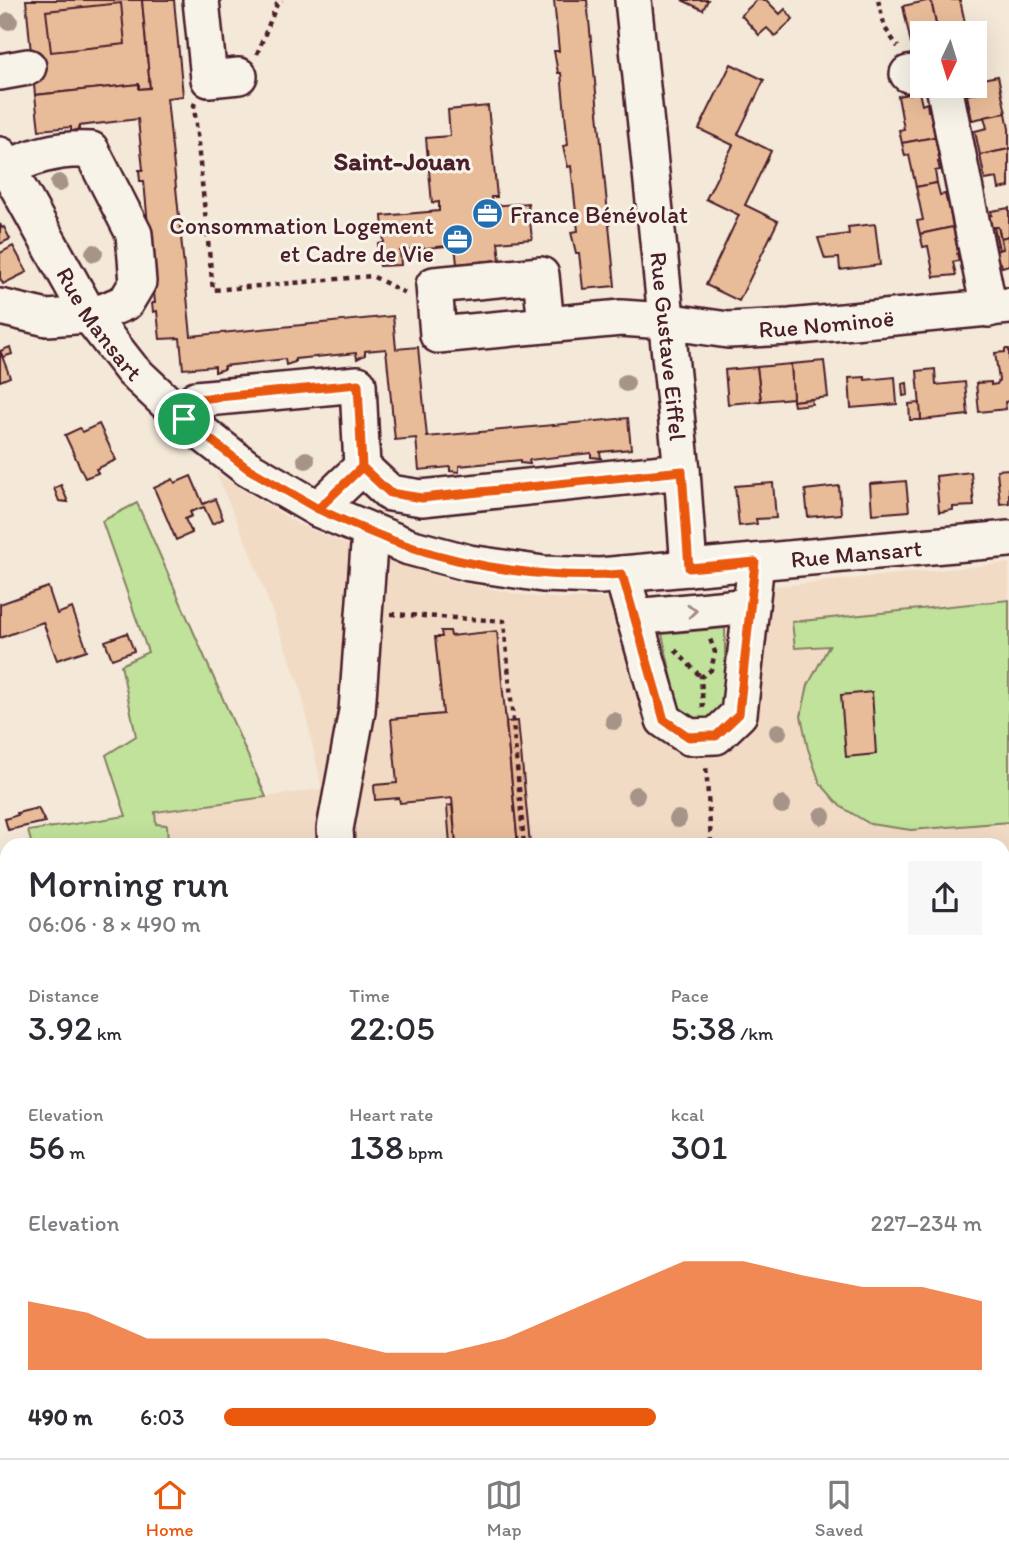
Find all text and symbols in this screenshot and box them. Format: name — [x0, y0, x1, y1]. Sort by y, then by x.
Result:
north arrow — [910, 21, 987, 98]
map controls — [910, 21, 987, 98]
district label: Saint-Jouan — [334, 145, 471, 177]
office icon: France Bénévolat — [470, 197, 504, 231]
place label: France Bénévolat — [510, 200, 688, 229]
place label: Consommation Logement et Cadre de Vie — [169, 211, 434, 268]
office icon: Consommation Logement et Cadre de Vie — [440, 222, 474, 256]
street label: Rue Gustave Eiffel — [645, 250, 693, 442]
street label: Rue Mansart — [51, 262, 148, 387]
street label: Rue Nominoë — [758, 303, 895, 343]
pin — [154, 389, 214, 449]
icon: arrive — [165, 400, 203, 438]
street label: Rue Mansart — [789, 532, 923, 573]
one-way arrow — [687, 604, 698, 619]
text: Morning run — [28, 861, 229, 907]
button: share — [908, 861, 982, 935]
text: 06:06 · 8 × 490 m — [28, 910, 201, 938]
text: Distance — [28, 984, 99, 1007]
text: Time — [349, 984, 390, 1007]
text: Pace — [671, 984, 709, 1007]
text: 3.92 — [28, 1007, 92, 1049]
text: 22:05 — [349, 1007, 435, 1049]
text: 5:38 — [671, 1007, 736, 1049]
text: km — [92, 1022, 122, 1045]
text: /km — [736, 1022, 773, 1045]
text: Elevation — [28, 1103, 104, 1126]
text: Heart rate — [349, 1103, 433, 1126]
text: kcal — [671, 1103, 704, 1126]
text: 56 — [28, 1126, 65, 1168]
text: 138 — [349, 1126, 404, 1168]
text: 301 — [671, 1126, 728, 1168]
text: m — [65, 1141, 85, 1164]
text: bpm — [404, 1141, 443, 1164]
text: Elevation — [28, 1209, 119, 1237]
text: 227–234 m — [871, 1209, 982, 1237]
text: 490 m — [28, 1403, 93, 1431]
text: 6:03 — [140, 1403, 185, 1431]
tab: Home — [146, 1476, 194, 1541]
tab: Map — [485, 1476, 523, 1541]
tab: Saved — [815, 1476, 863, 1541]

